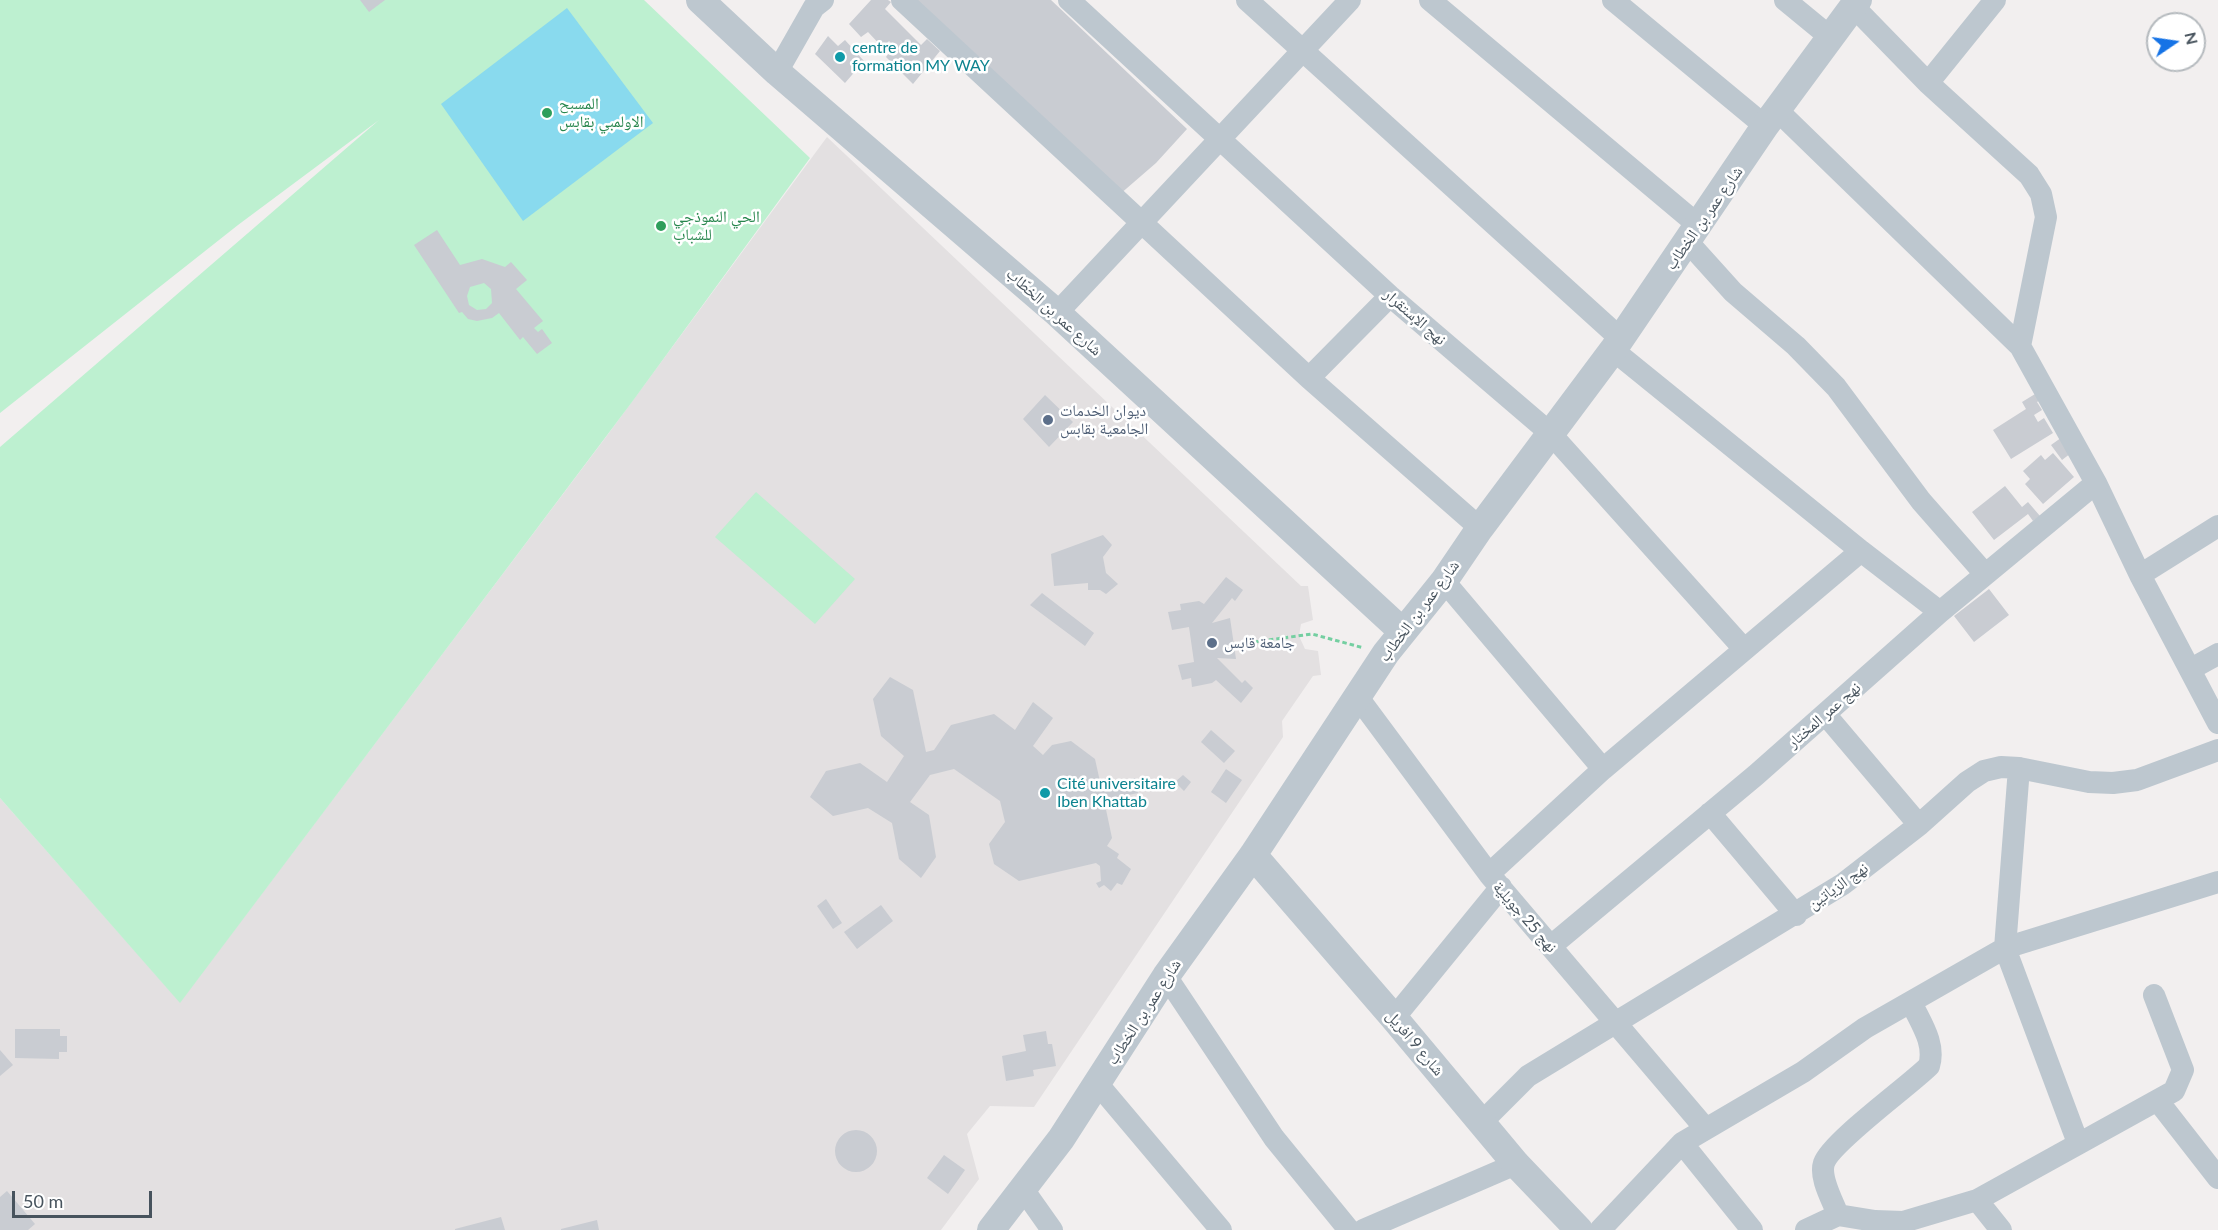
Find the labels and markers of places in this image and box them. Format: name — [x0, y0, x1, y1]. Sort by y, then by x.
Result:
place label: centre de formation MY WAY — [852, 38, 990, 76]
marker: centre de formation MY WAY — [833, 50, 847, 64]
place label: المسبح الاولمبي بقابس — [559, 94, 644, 132]
marker: المسبح الاولمبي بقابس — [540, 106, 554, 120]
place label: الحي النموذجي للشباب — [673, 207, 760, 245]
marker: الحي النموذجي للشباب — [654, 219, 668, 233]
place label: ديوان الخدمات الجامعية بقابس — [1060, 401, 1148, 439]
marker: ديوان الخدمات الجامعية بقابس — [1041, 413, 1055, 427]
place label: جامعة قابس — [1224, 633, 1295, 653]
marker: جامعة قابس — [1205, 636, 1219, 650]
place label: Cité universitaire Iben Khattab — [1057, 774, 1176, 812]
marker: Cité universitaire Iben Khattab — [1038, 786, 1052, 800]

